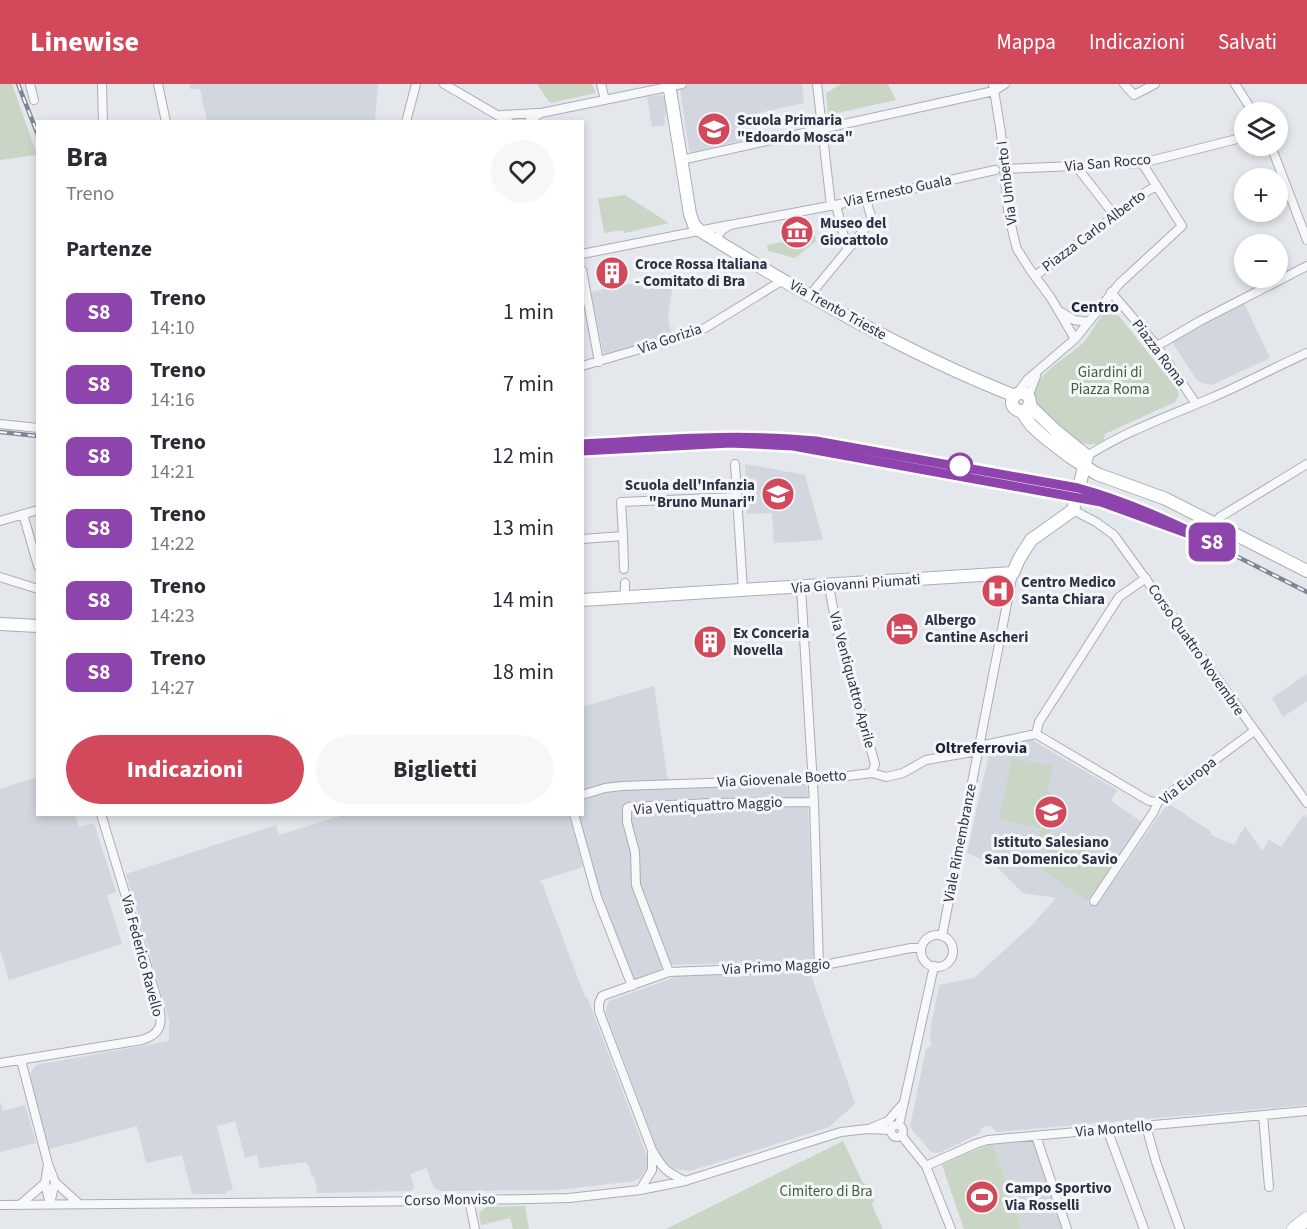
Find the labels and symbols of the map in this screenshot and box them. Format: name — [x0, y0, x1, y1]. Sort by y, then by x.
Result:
place label: Scuola Primaria "Edoardo Mosca" — [737, 110, 853, 148]
school or university icon: Scuola Primaria "Edoardo Mosca" — [696, 111, 732, 147]
street label: Via Umberto I — [991, 140, 1023, 226]
street label: Via San Rocco — [1064, 149, 1152, 177]
street label: Via Ernesto Guala — [842, 169, 954, 213]
street label: Piazza Carlo Alberto — [1038, 185, 1150, 277]
place label: Museo del Giocattolo — [820, 213, 888, 251]
museum icon: Museo del Giocattolo — [779, 214, 815, 250]
place label: Croce Rossa Italiana - Comitato di Bra — [635, 254, 768, 292]
building icon: Croce Rossa Italiana - Comitato di Bra — [594, 255, 630, 291]
street label: Via Trento Trieste — [786, 275, 890, 345]
district label: Centro — [1071, 296, 1119, 318]
street label: Piazza Roma — [1127, 315, 1191, 391]
street label: Via Gorizia — [635, 318, 705, 360]
park label: Giardini di Piazza Roma — [1070, 362, 1150, 400]
unlabelled marker — [947, 453, 973, 479]
place label: Scuola dell'Infanzia "Bruno Munari" — [625, 475, 755, 513]
school or university icon: Scuola dell'Infanzia "Bruno Munari" — [760, 476, 796, 512]
line badge: S8 — [1185, 522, 1239, 562]
street label: Via Giovanni Piumati — [791, 569, 921, 599]
place label: Centro Medico Santa Chiara — [1021, 572, 1116, 610]
hospital icon: Centro Medico Santa Chiara — [980, 573, 1016, 609]
street label: Corso Quattro Novembre — [1143, 580, 1249, 720]
street label: Via Ventiquattro Aprile — [824, 609, 880, 751]
place label: Albergo Cantine Ascheri — [924, 610, 1028, 648]
hotel icon: Albergo Cantine Ascheri — [884, 611, 920, 647]
place label: Ex Conceria Novella — [733, 623, 809, 661]
building icon: Ex Conceria Novella — [692, 624, 728, 660]
district label: Oltreferrovia — [935, 737, 1027, 759]
street label: Via Europa — [1155, 752, 1221, 810]
street label: Via Giovenale Boetto — [717, 765, 847, 793]
street label: Viale Rimembranze — [938, 782, 982, 904]
street label: Via Ventiquattro Maggio — [633, 792, 783, 820]
school or university icon: Istituto Salesiano San Domenico Savio — [1033, 794, 1069, 830]
place label: Istituto Salesiano San Domenico Savio — [984, 832, 1118, 870]
street label: Via Federico Ravello — [116, 893, 168, 1019]
street label: Via Primo Maggio — [721, 954, 831, 980]
street label: Via Montello — [1075, 1115, 1153, 1143]
place label: Campo Sportivo Via Rosselli — [1004, 1178, 1112, 1216]
sports icon: Campo Sportivo Via Rosselli — [964, 1179, 1000, 1215]
park label: Cimitero di Bra — [779, 1181, 873, 1202]
street label: Corso Monviso — [404, 1189, 496, 1211]

